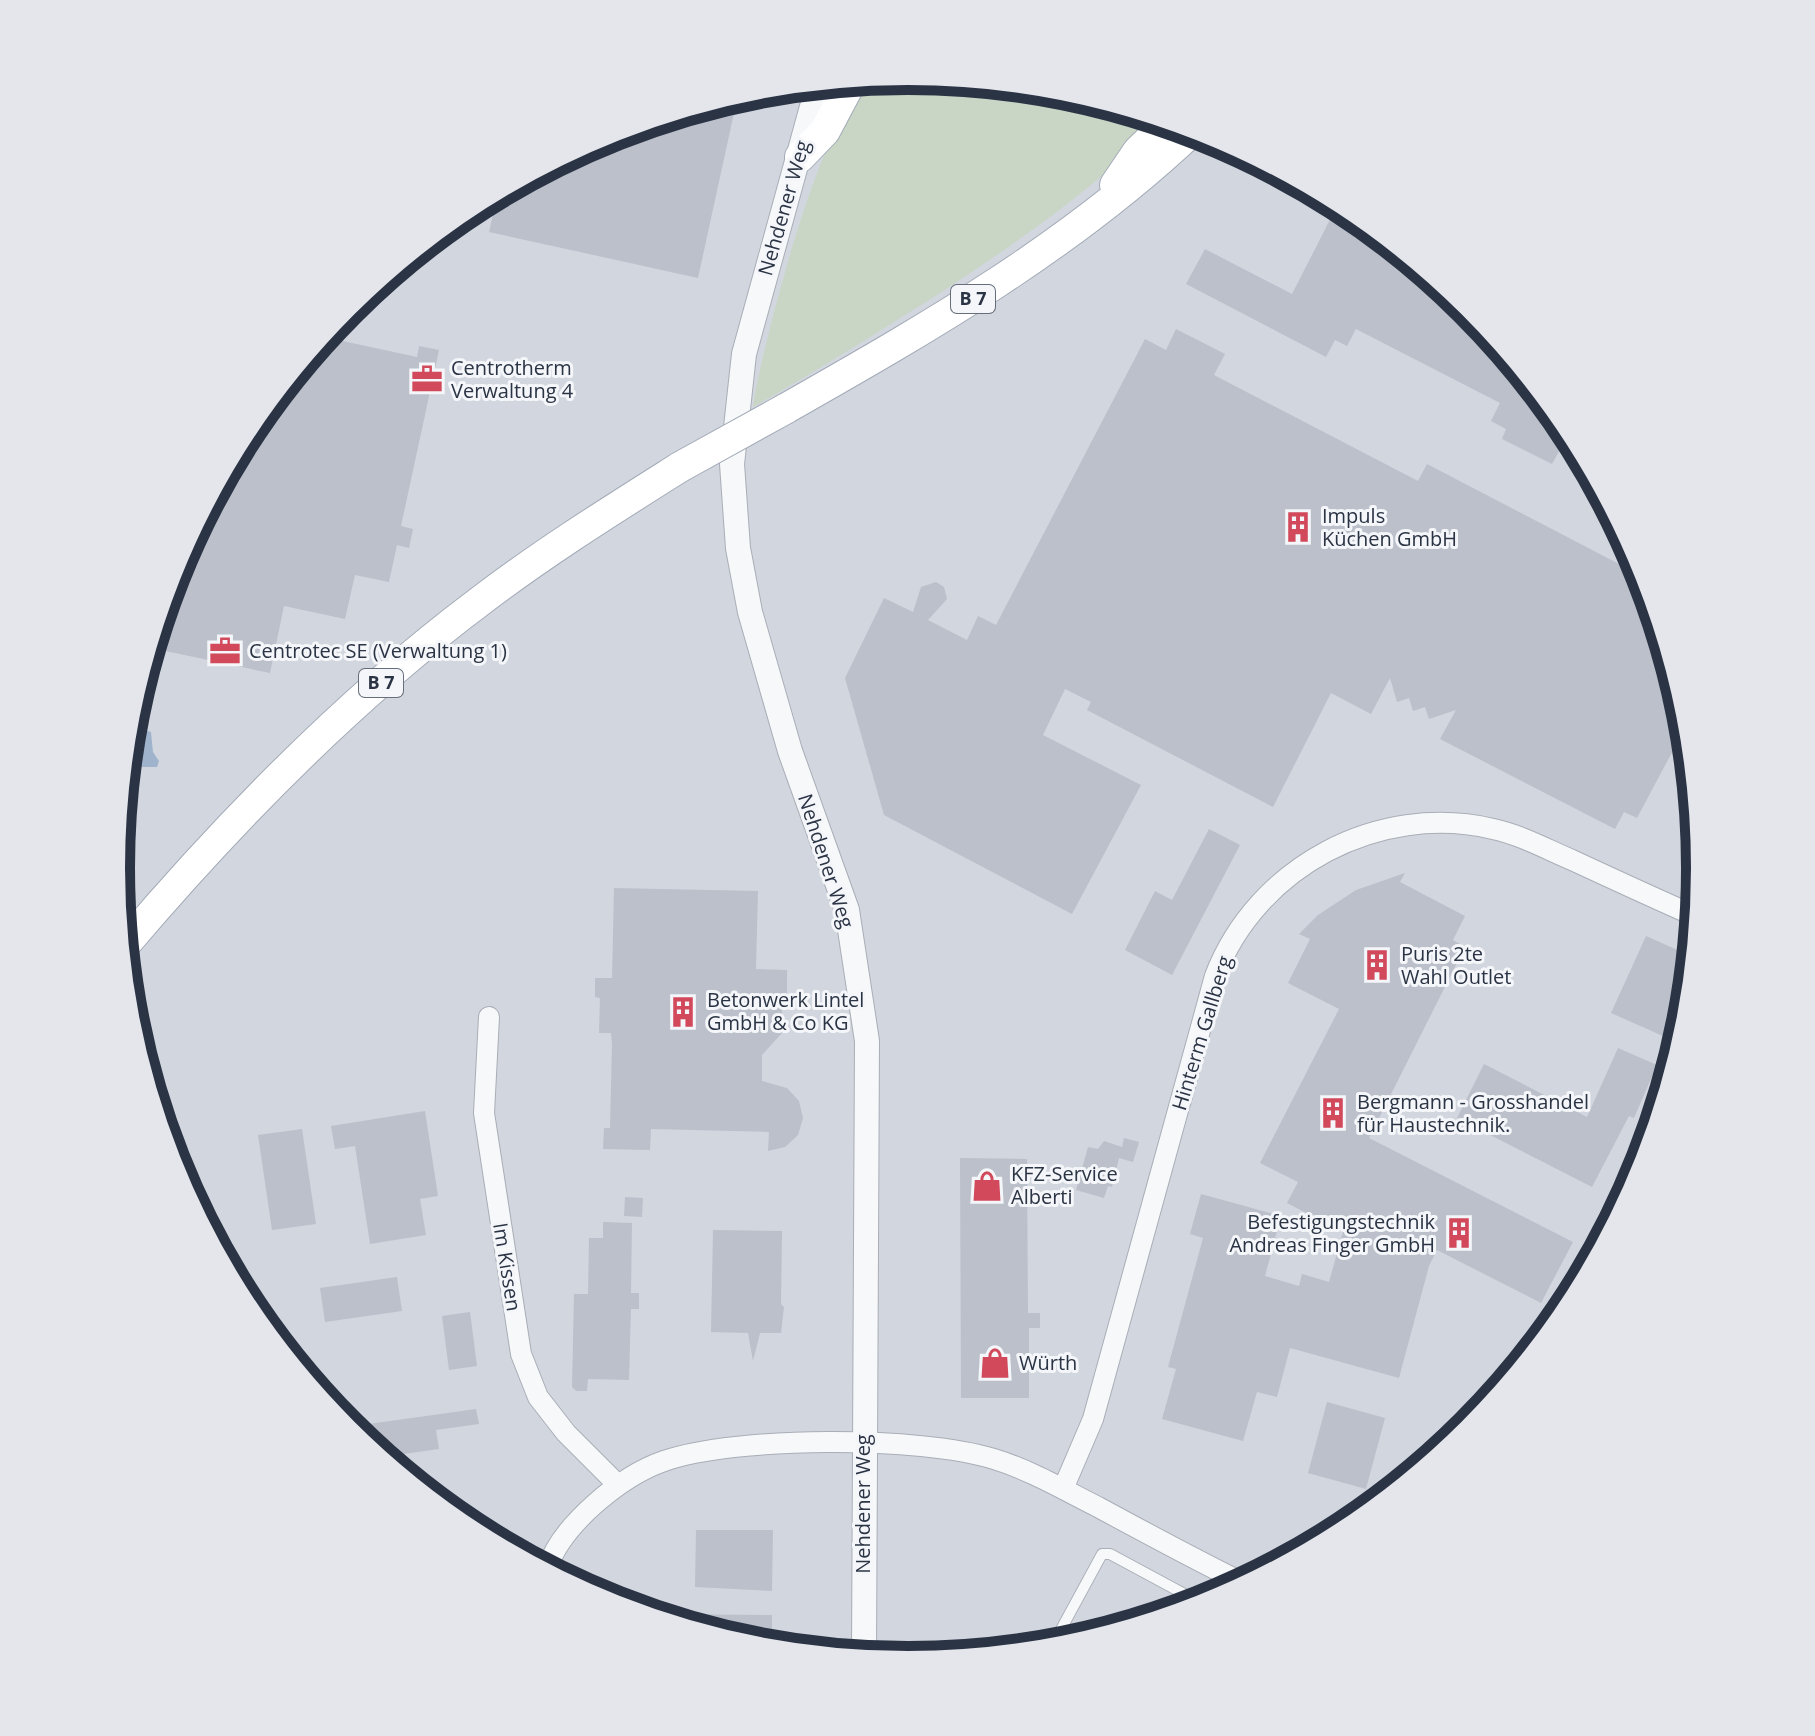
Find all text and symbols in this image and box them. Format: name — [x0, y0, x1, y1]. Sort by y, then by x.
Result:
street label: Nehdener Weg — [751, 137, 816, 279]
road number: B 7 — [951, 285, 995, 313]
place label: Centrotherm Verwaltung 4 — [451, 354, 574, 404]
office icon: Centrotherm Verwaltung 4 — [410, 362, 444, 396]
place label: Impuls Küchen GmbH — [1322, 502, 1457, 552]
building icon: Impuls Küchen GmbH — [1281, 510, 1315, 544]
office icon: Centrotec SE (Verwaltung 1) — [208, 634, 242, 668]
place label: Centrotec SE (Verwaltung 1) — [249, 637, 507, 664]
road number: B 7 — [359, 669, 403, 697]
street label: Nehdener Weg — [792, 790, 861, 931]
place label: Puris 2te Wahl Outlet — [1401, 940, 1511, 990]
building icon: Puris 2te Wahl Outlet — [1360, 948, 1394, 982]
street label: Hinterm Gallberg — [1165, 952, 1238, 1114]
place label: Betonwerk Lintel GmbH & Co KG — [707, 986, 864, 1036]
building icon: Betonwerk Lintel GmbH & Co KG — [666, 995, 700, 1029]
place label: Bergmann - Grosshandel für Haustechnik. — [1357, 1088, 1589, 1138]
building icon: Bergmann - Grosshandel für Haustechnik. — [1316, 1096, 1350, 1130]
place label: KFZ-Service Alberti — [1011, 1160, 1118, 1210]
shop icon: KFZ-Service Alberti — [970, 1169, 1004, 1203]
place label: Befestigungstechnik Andreas Finger GmbH — [1229, 1208, 1435, 1258]
building icon: Befestigungstechnik Andreas Finger GmbH — [1442, 1216, 1476, 1250]
street label: Im Kissen — [487, 1221, 528, 1313]
shop icon: Würth — [978, 1346, 1012, 1380]
place label: Würth — [1019, 1349, 1077, 1376]
street label: Nehdener Weg — [849, 1434, 876, 1574]

